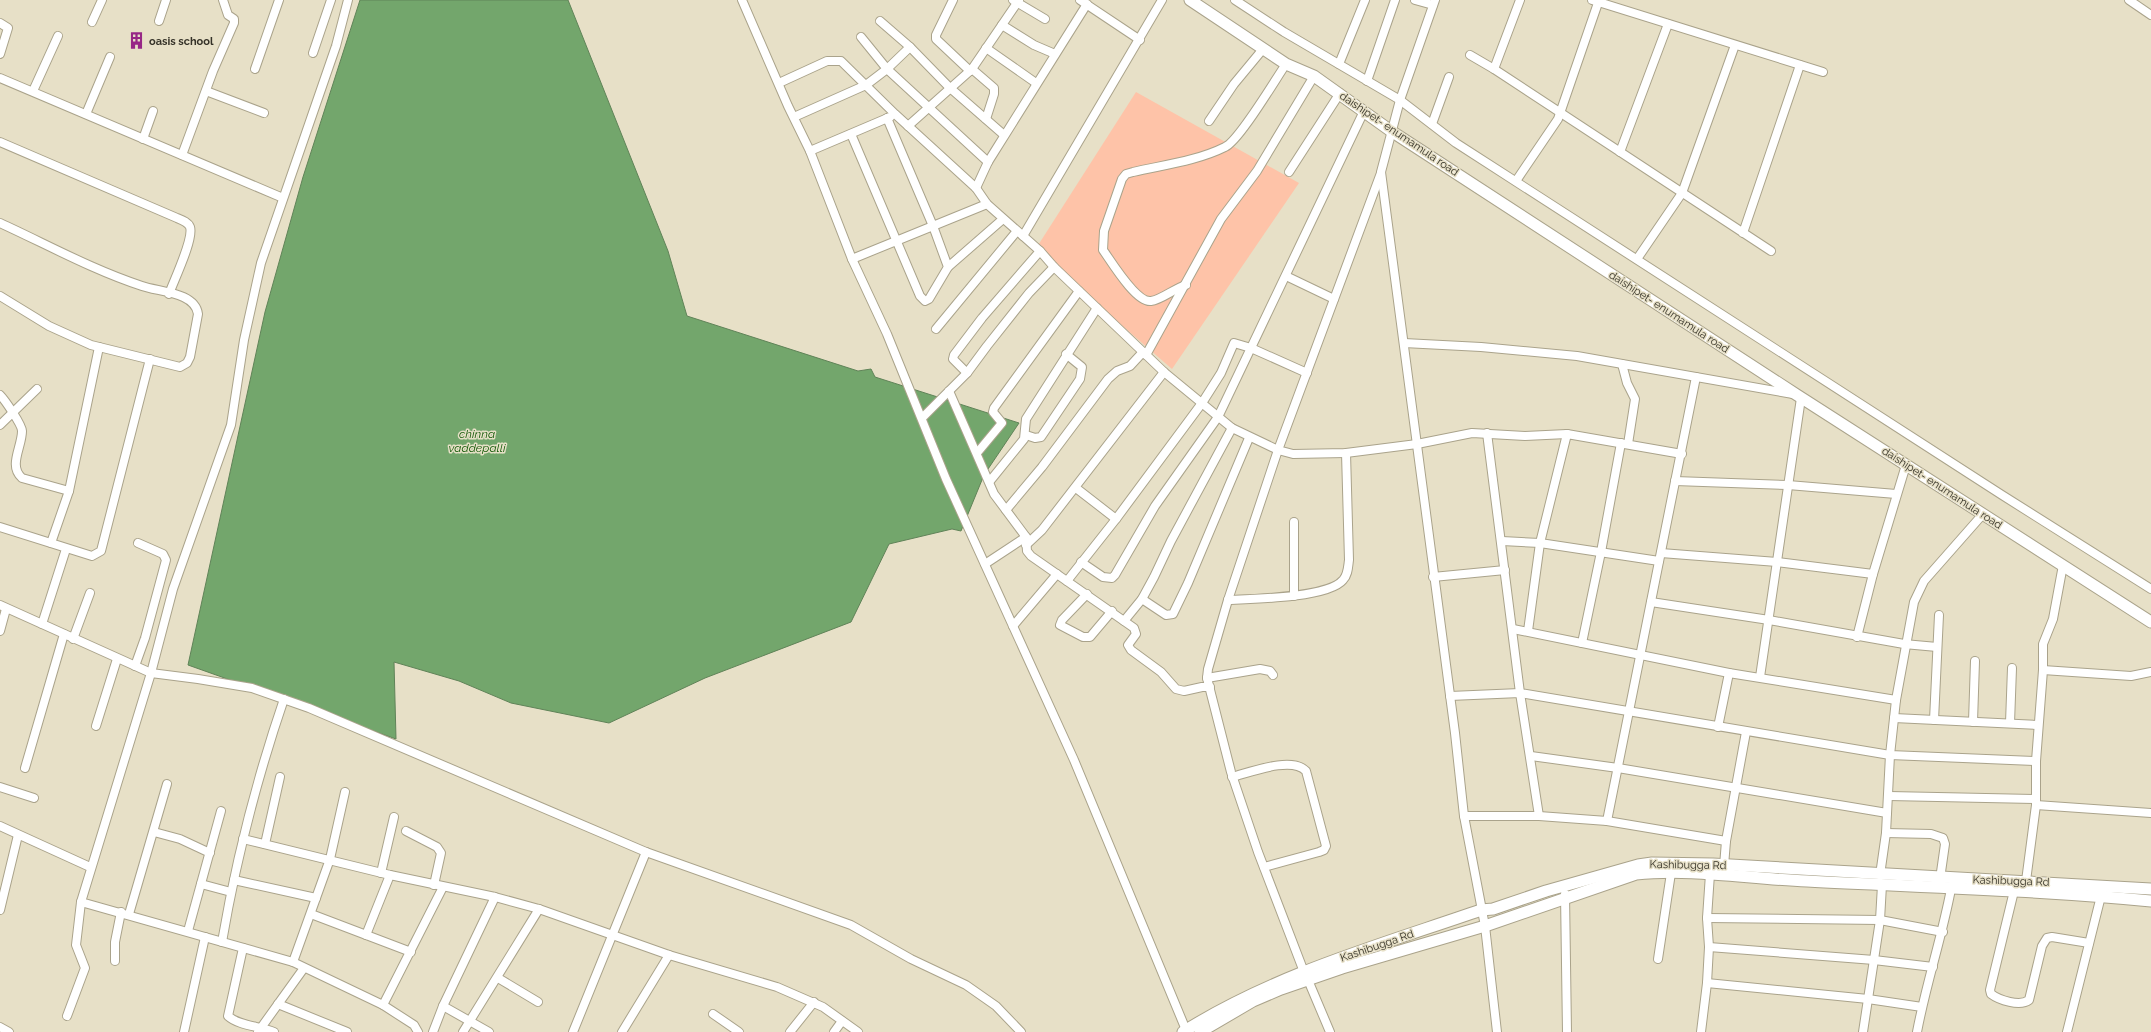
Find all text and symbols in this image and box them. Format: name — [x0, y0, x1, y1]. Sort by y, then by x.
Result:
building icon: oasis school — [126, 31, 146, 51]
place label: oasis school — [149, 35, 214, 48]
street label: daishipet- enumamula road — [1337, 89, 1461, 179]
street label: daishipet- enumamula road — [1606, 268, 1732, 356]
water label: chinna vaddepalli — [449, 427, 506, 455]
street label: daishipet- enumamula road — [1879, 444, 2005, 532]
street label: Kashibugga Rd — [1650, 858, 1727, 872]
street label: Kashibugga Rd — [1972, 873, 2050, 889]
street label: Kashibugga Rd — [1339, 927, 1416, 965]

